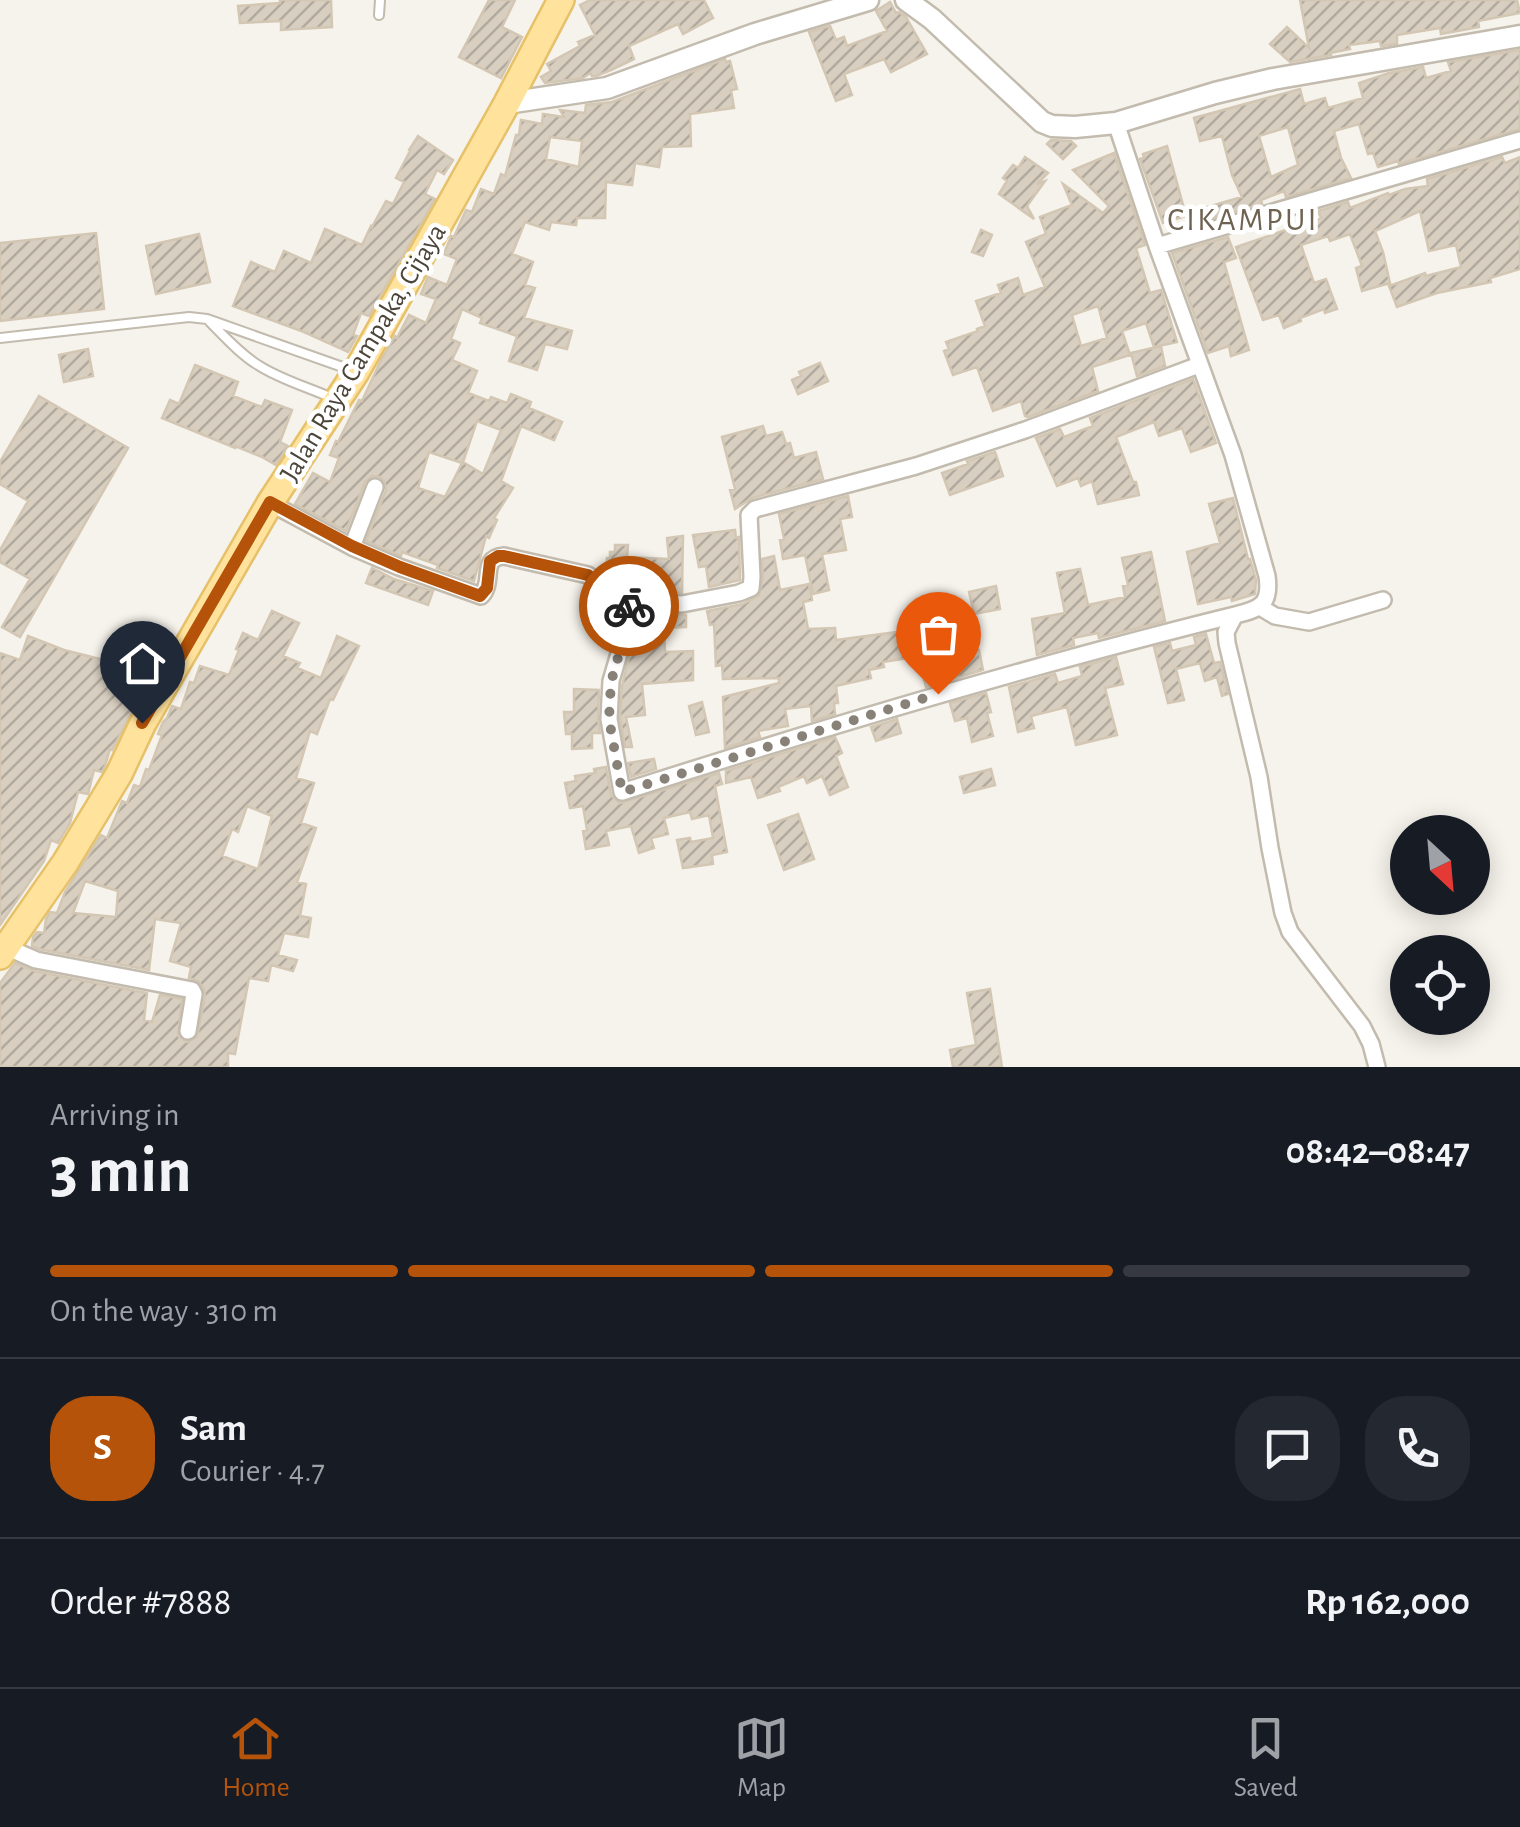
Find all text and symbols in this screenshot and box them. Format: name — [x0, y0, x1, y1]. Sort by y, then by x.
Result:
district label: CIKAMPUI — [1167, 204, 1319, 236]
street label: Jalan Raya Campaka, Cijaya — [276, 219, 452, 487]
courier — [579, 556, 679, 656]
icon: bike — [602, 579, 657, 634]
pin — [896, 592, 981, 695]
icon: bag — [911, 607, 966, 662]
pin — [100, 621, 185, 724]
icon: home — [115, 636, 170, 691]
north arrow — [1390, 815, 1490, 915]
map controls — [1390, 815, 1490, 1035]
button: locate — [1390, 935, 1490, 1035]
text: Arriving in — [50, 1099, 179, 1131]
text: 08:42–08:47 — [1285, 1133, 1470, 1171]
text: 3 min — [50, 1139, 192, 1204]
text: On the way · 310 m — [50, 1295, 278, 1327]
button: chat — [1235, 1396, 1340, 1501]
button: phone — [1365, 1396, 1470, 1501]
text: Sam — [180, 1410, 247, 1448]
text: S — [93, 1429, 112, 1467]
text: Courier · 4.7 — [180, 1455, 325, 1487]
text: Order #7888 — [50, 1584, 232, 1622]
text: Rp 162,000 — [1305, 1584, 1470, 1622]
tab: Home — [222, 1711, 290, 1805]
tab: Map — [734, 1711, 789, 1805]
tab: Saved — [1234, 1711, 1298, 1805]

